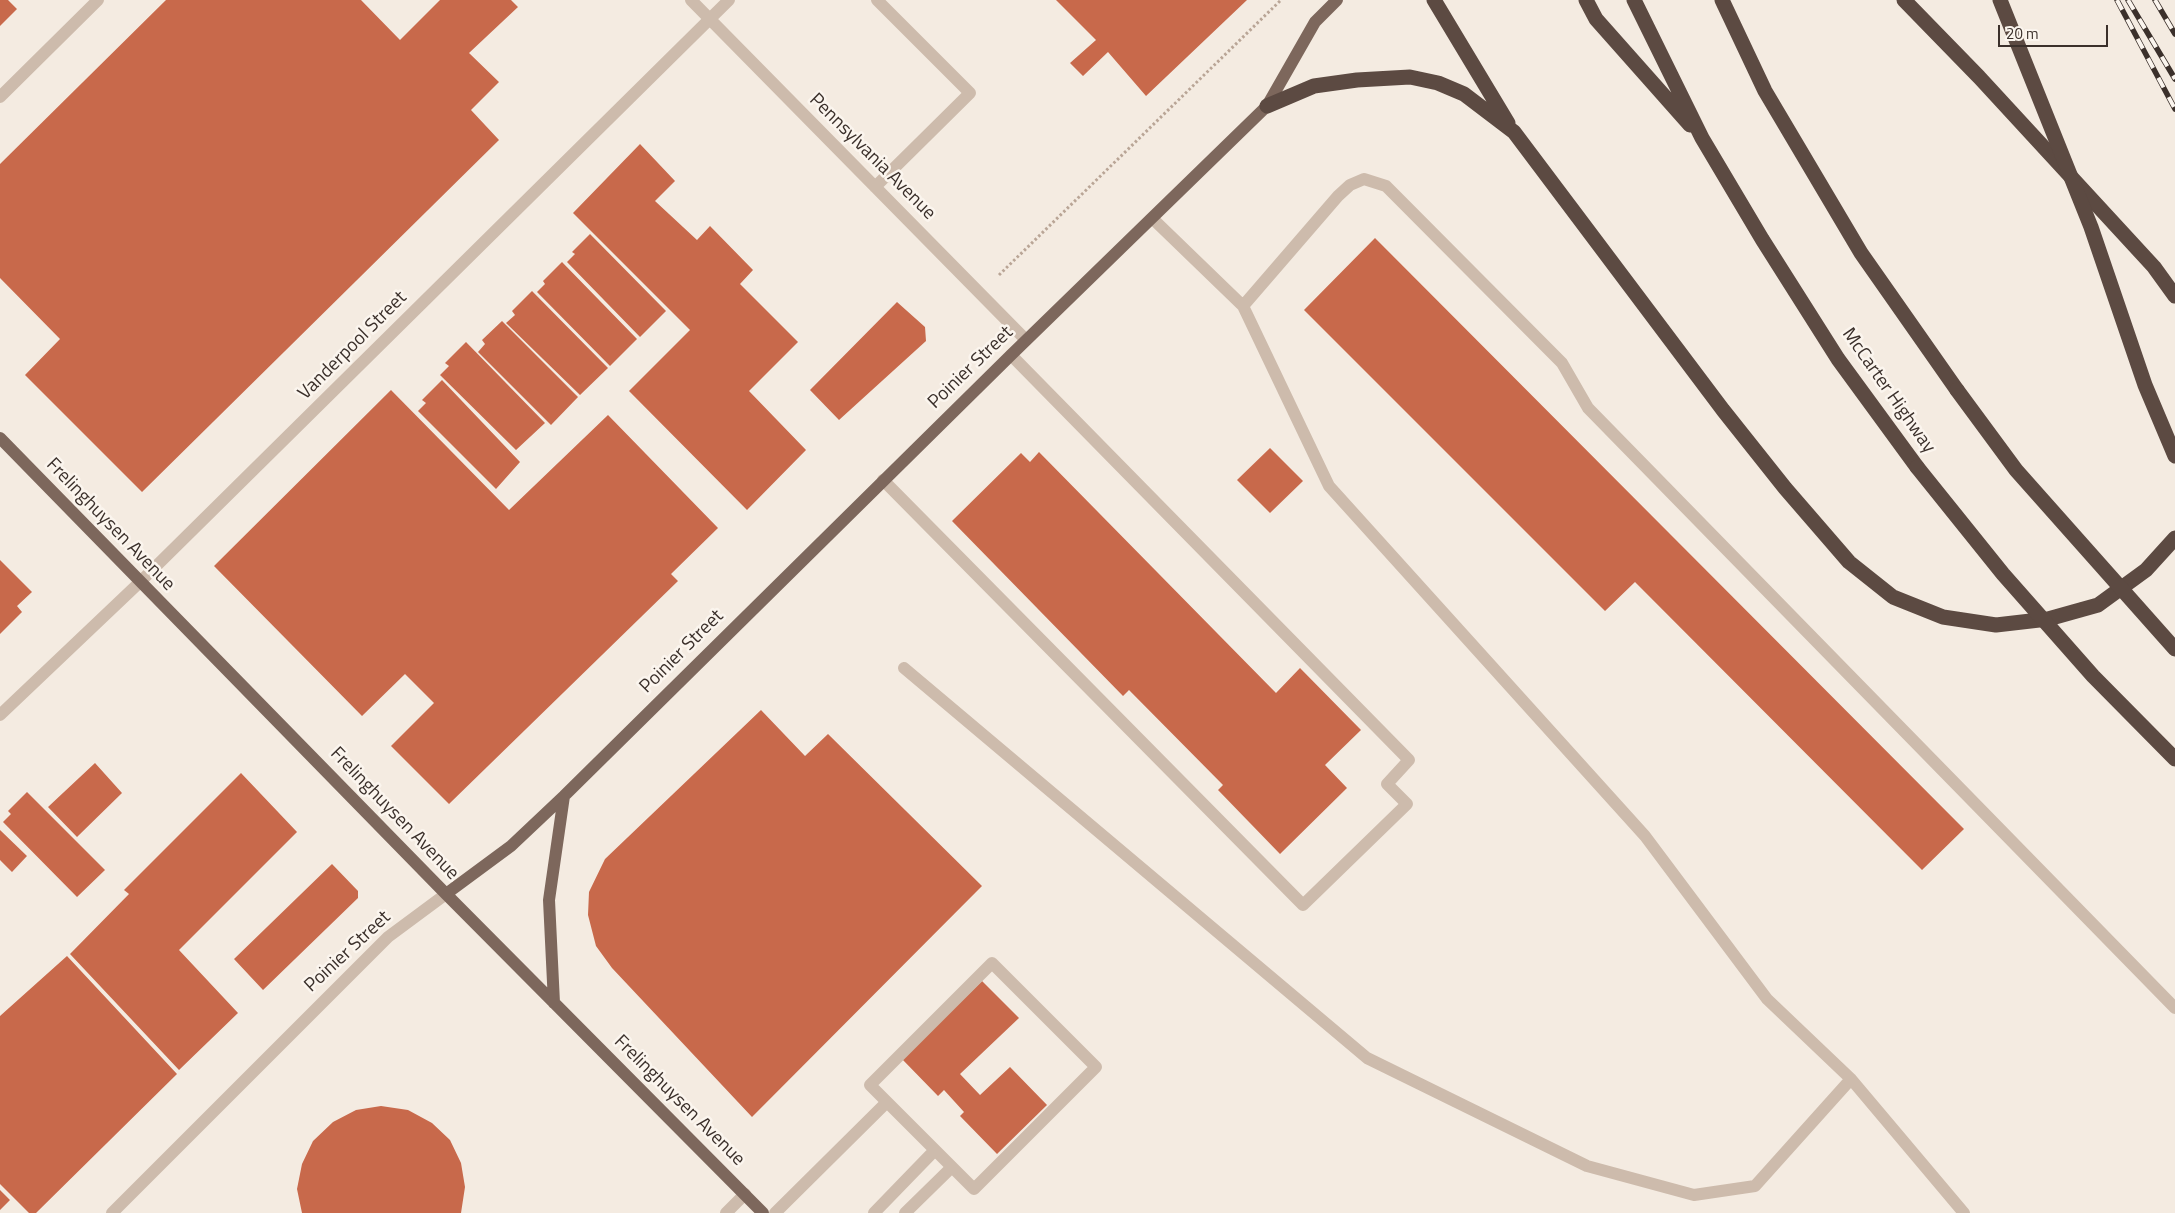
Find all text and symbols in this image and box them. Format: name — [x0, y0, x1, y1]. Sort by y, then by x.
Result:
scale bar — [2000, 15, 2110, 47]
text: 20 m — [2006, 22, 2039, 45]
street label: Pennsylvania Avenue — [804, 89, 940, 225]
street label: Vanderpool Street — [294, 287, 412, 405]
street label: Poinier Street — [924, 322, 1018, 414]
street label: McCarter Highway — [1836, 324, 1940, 458]
street label: Frelinghuysen Avenue — [41, 454, 179, 596]
street label: Poinier Street — [635, 605, 729, 699]
street label: Frelinghuysen Avenue — [325, 743, 463, 885]
street label: Poinier Street — [300, 906, 396, 998]
street label: Frelinghuysen Avenue — [609, 1031, 749, 1171]

